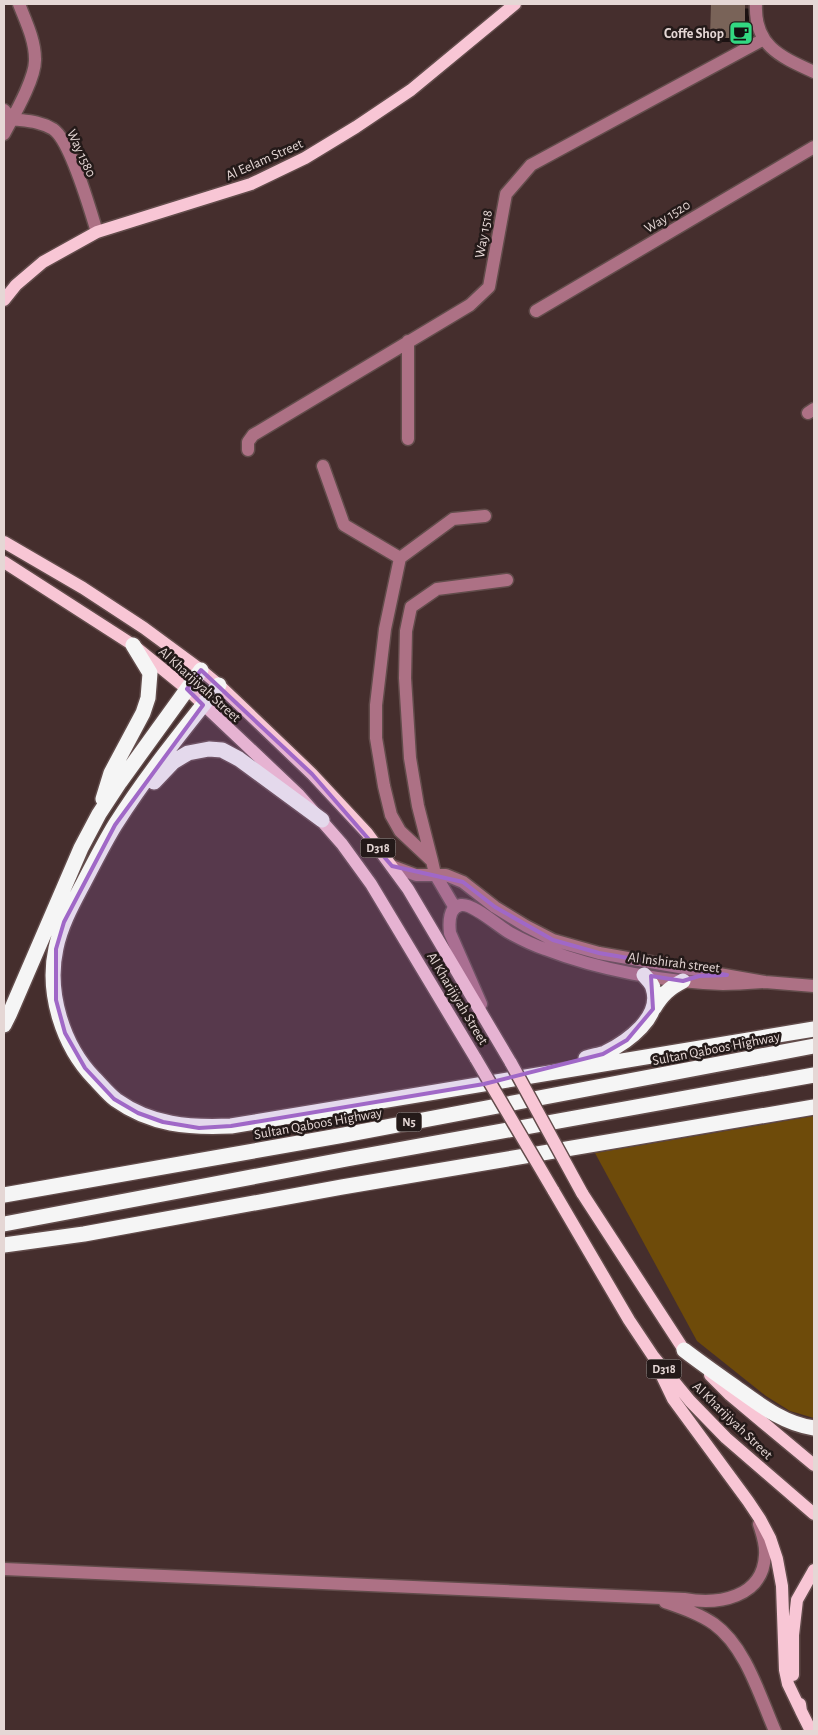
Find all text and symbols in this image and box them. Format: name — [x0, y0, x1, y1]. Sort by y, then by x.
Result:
cafe icon: Coffe Shop — [728, 20, 754, 46]
place label: Coffe Shop — [664, 27, 724, 41]
street label: Way 1580 — [64, 127, 98, 180]
street label: Al Eelam Street — [224, 136, 306, 183]
street label: Way 1520 — [642, 198, 693, 236]
street label: Way 1518 — [473, 209, 495, 259]
street label: Al Kharijiyah Street — [156, 644, 243, 725]
road number: D318 — [360, 838, 396, 858]
street label: Al Kharijiyah Street — [424, 950, 490, 1048]
street label: Al Inshirah street — [627, 950, 721, 976]
street label: Sultan Qaboos Highway — [651, 1030, 781, 1068]
street label: Sultan Qaboos Highway — [253, 1106, 383, 1142]
road number: N5 — [396, 1112, 422, 1132]
road number: D318 — [646, 1360, 682, 1378]
street label: Al Kharijiyah Street — [690, 1379, 775, 1463]

